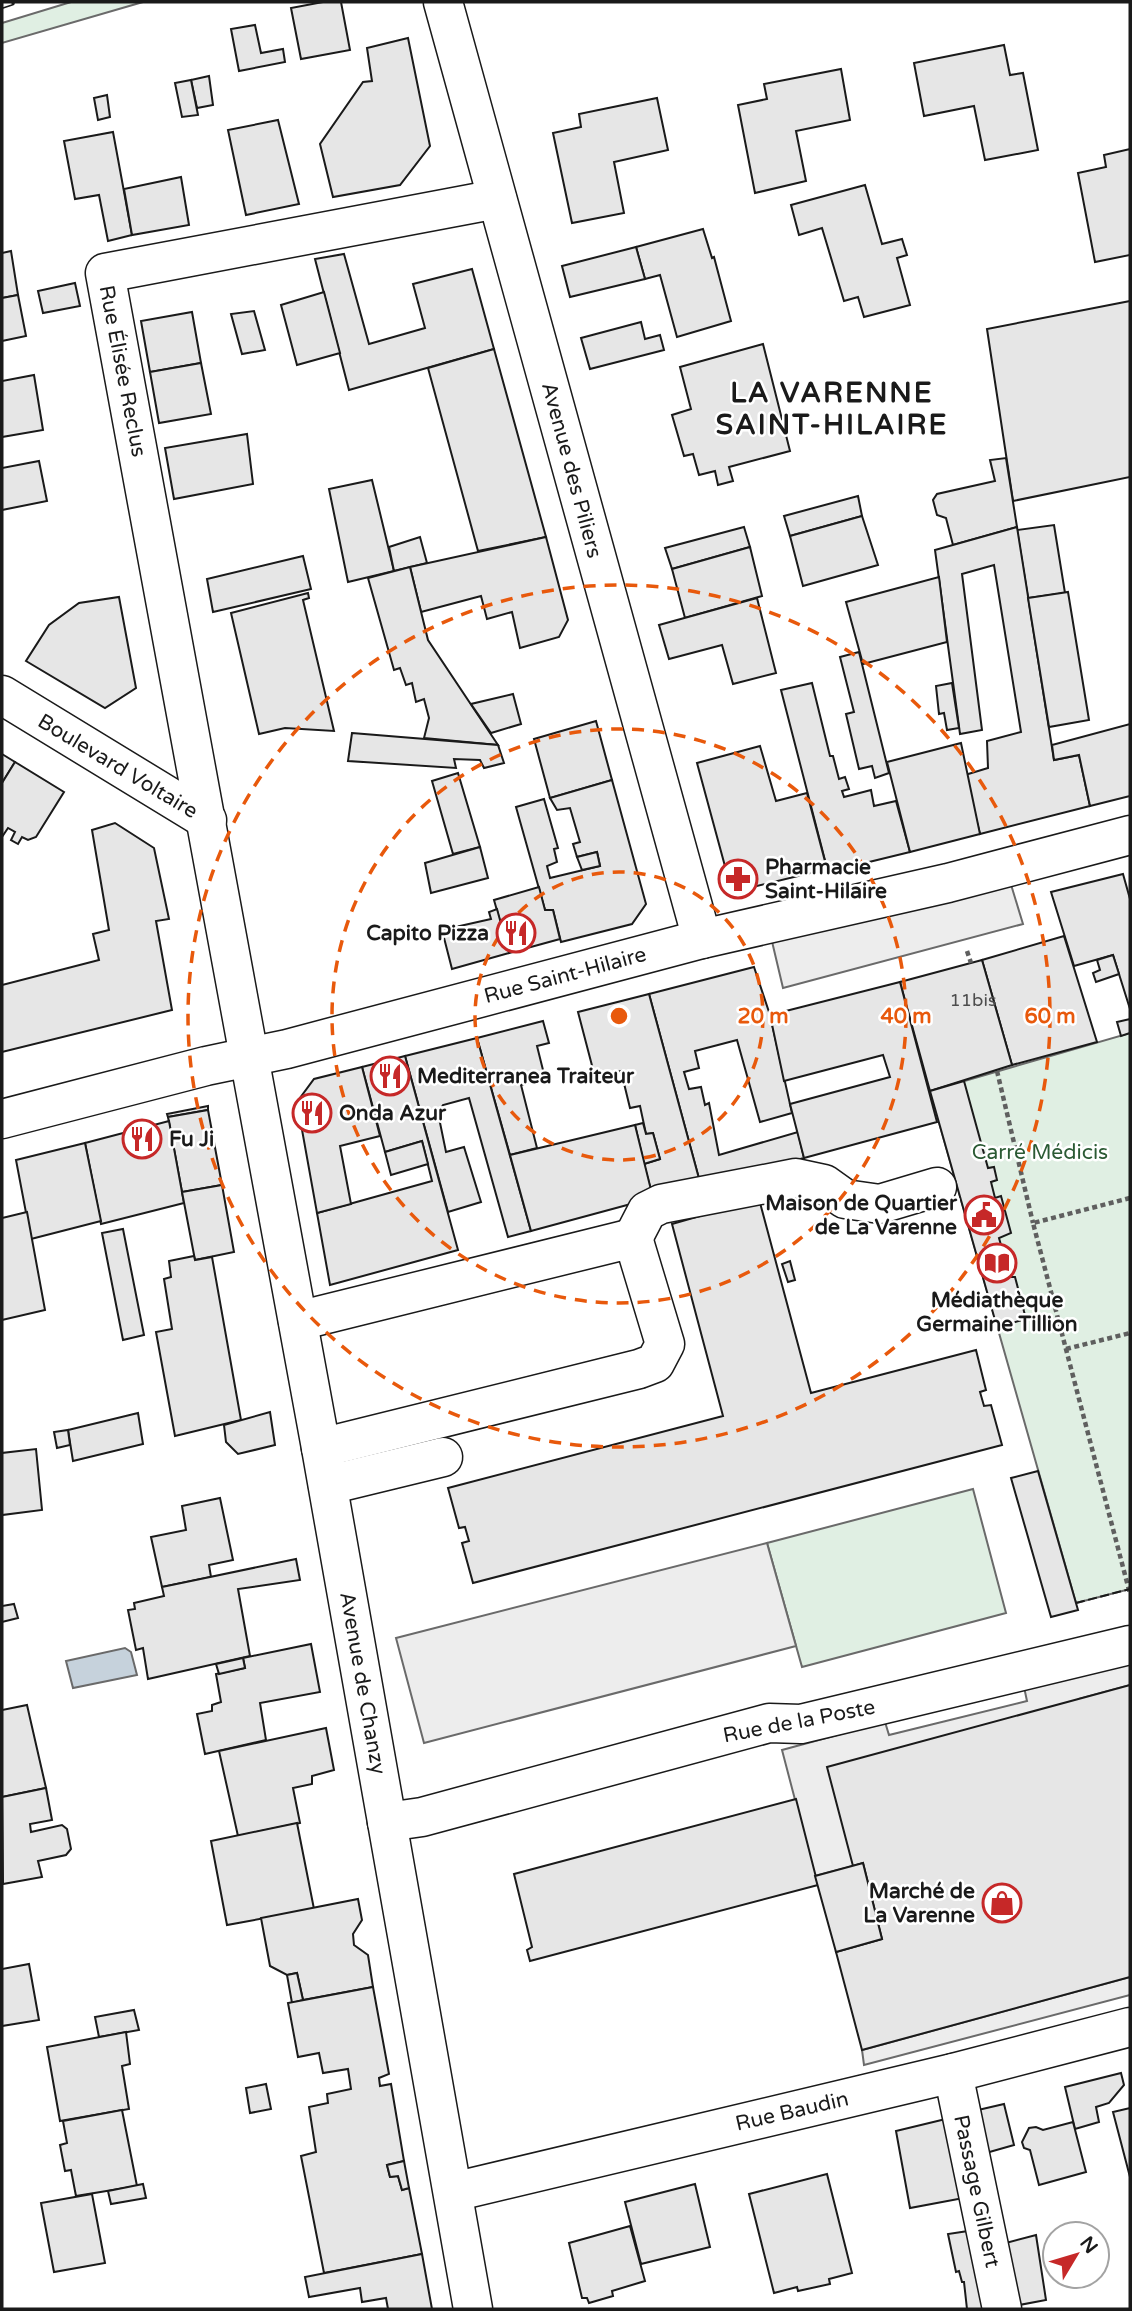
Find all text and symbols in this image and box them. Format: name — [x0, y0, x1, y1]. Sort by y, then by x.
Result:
street label: Rue Élisée Reclus — [94, 283, 151, 459]
district label: LA VARENNE SAINT-HILAIRE — [716, 376, 948, 442]
street label: Avenue des Piliers — [536, 380, 607, 561]
street label: Boulevard Voltaire — [33, 709, 202, 824]
place label: Pharmacie Saint-Hilaire — [765, 855, 887, 904]
pharmacy icon: Pharmacie Saint-Hilaire — [717, 858, 759, 900]
restaurant icon: Capito Pizza — [495, 912, 537, 954]
place label: Capito Pizza — [366, 921, 489, 946]
street label: Rue Saint-Hilaire — [481, 942, 649, 1009]
house number: 11bis — [949, 989, 997, 1011]
centre of rings — [607, 1004, 631, 1028]
text: 20 m — [737, 1004, 789, 1029]
text: 40 m — [880, 1004, 932, 1029]
text: 60 m — [1024, 1004, 1076, 1029]
restaurant icon: Mediterranea Traiteur — [369, 1055, 411, 1097]
place label: Mediterranea Traiteur — [417, 1064, 635, 1089]
restaurant icon: Onda Azur — [291, 1092, 333, 1134]
place label: Onda Azur — [339, 1101, 447, 1126]
restaurant icon: Fu Ji — [121, 1118, 163, 1160]
place label: Fu Ji — [169, 1127, 214, 1152]
park label: Carré Médicis — [972, 1140, 1108, 1165]
place label: Maison de Quartier de La Varenne — [765, 1191, 958, 1240]
public building icon: Maison de Quartier de La Varenne — [963, 1194, 1005, 1236]
library icon: Médiathèque Germaine Tillion — [976, 1242, 1018, 1284]
place label: Médiathèque Germaine Tillion — [916, 1288, 1078, 1337]
street label: Avenue de Chanzy — [334, 1590, 391, 1776]
street label: Rue de la Poste — [721, 1694, 877, 1749]
place label: Marché de La Varenne — [863, 1879, 975, 1928]
shop icon: Marché de La Varenne — [981, 1882, 1023, 1924]
street label: Rue Baudin — [733, 2086, 851, 2137]
street label: Passage Gilbert — [948, 2112, 1005, 2270]
north arrow — [1041, 2220, 1111, 2290]
text: N — [1075, 2232, 1102, 2258]

